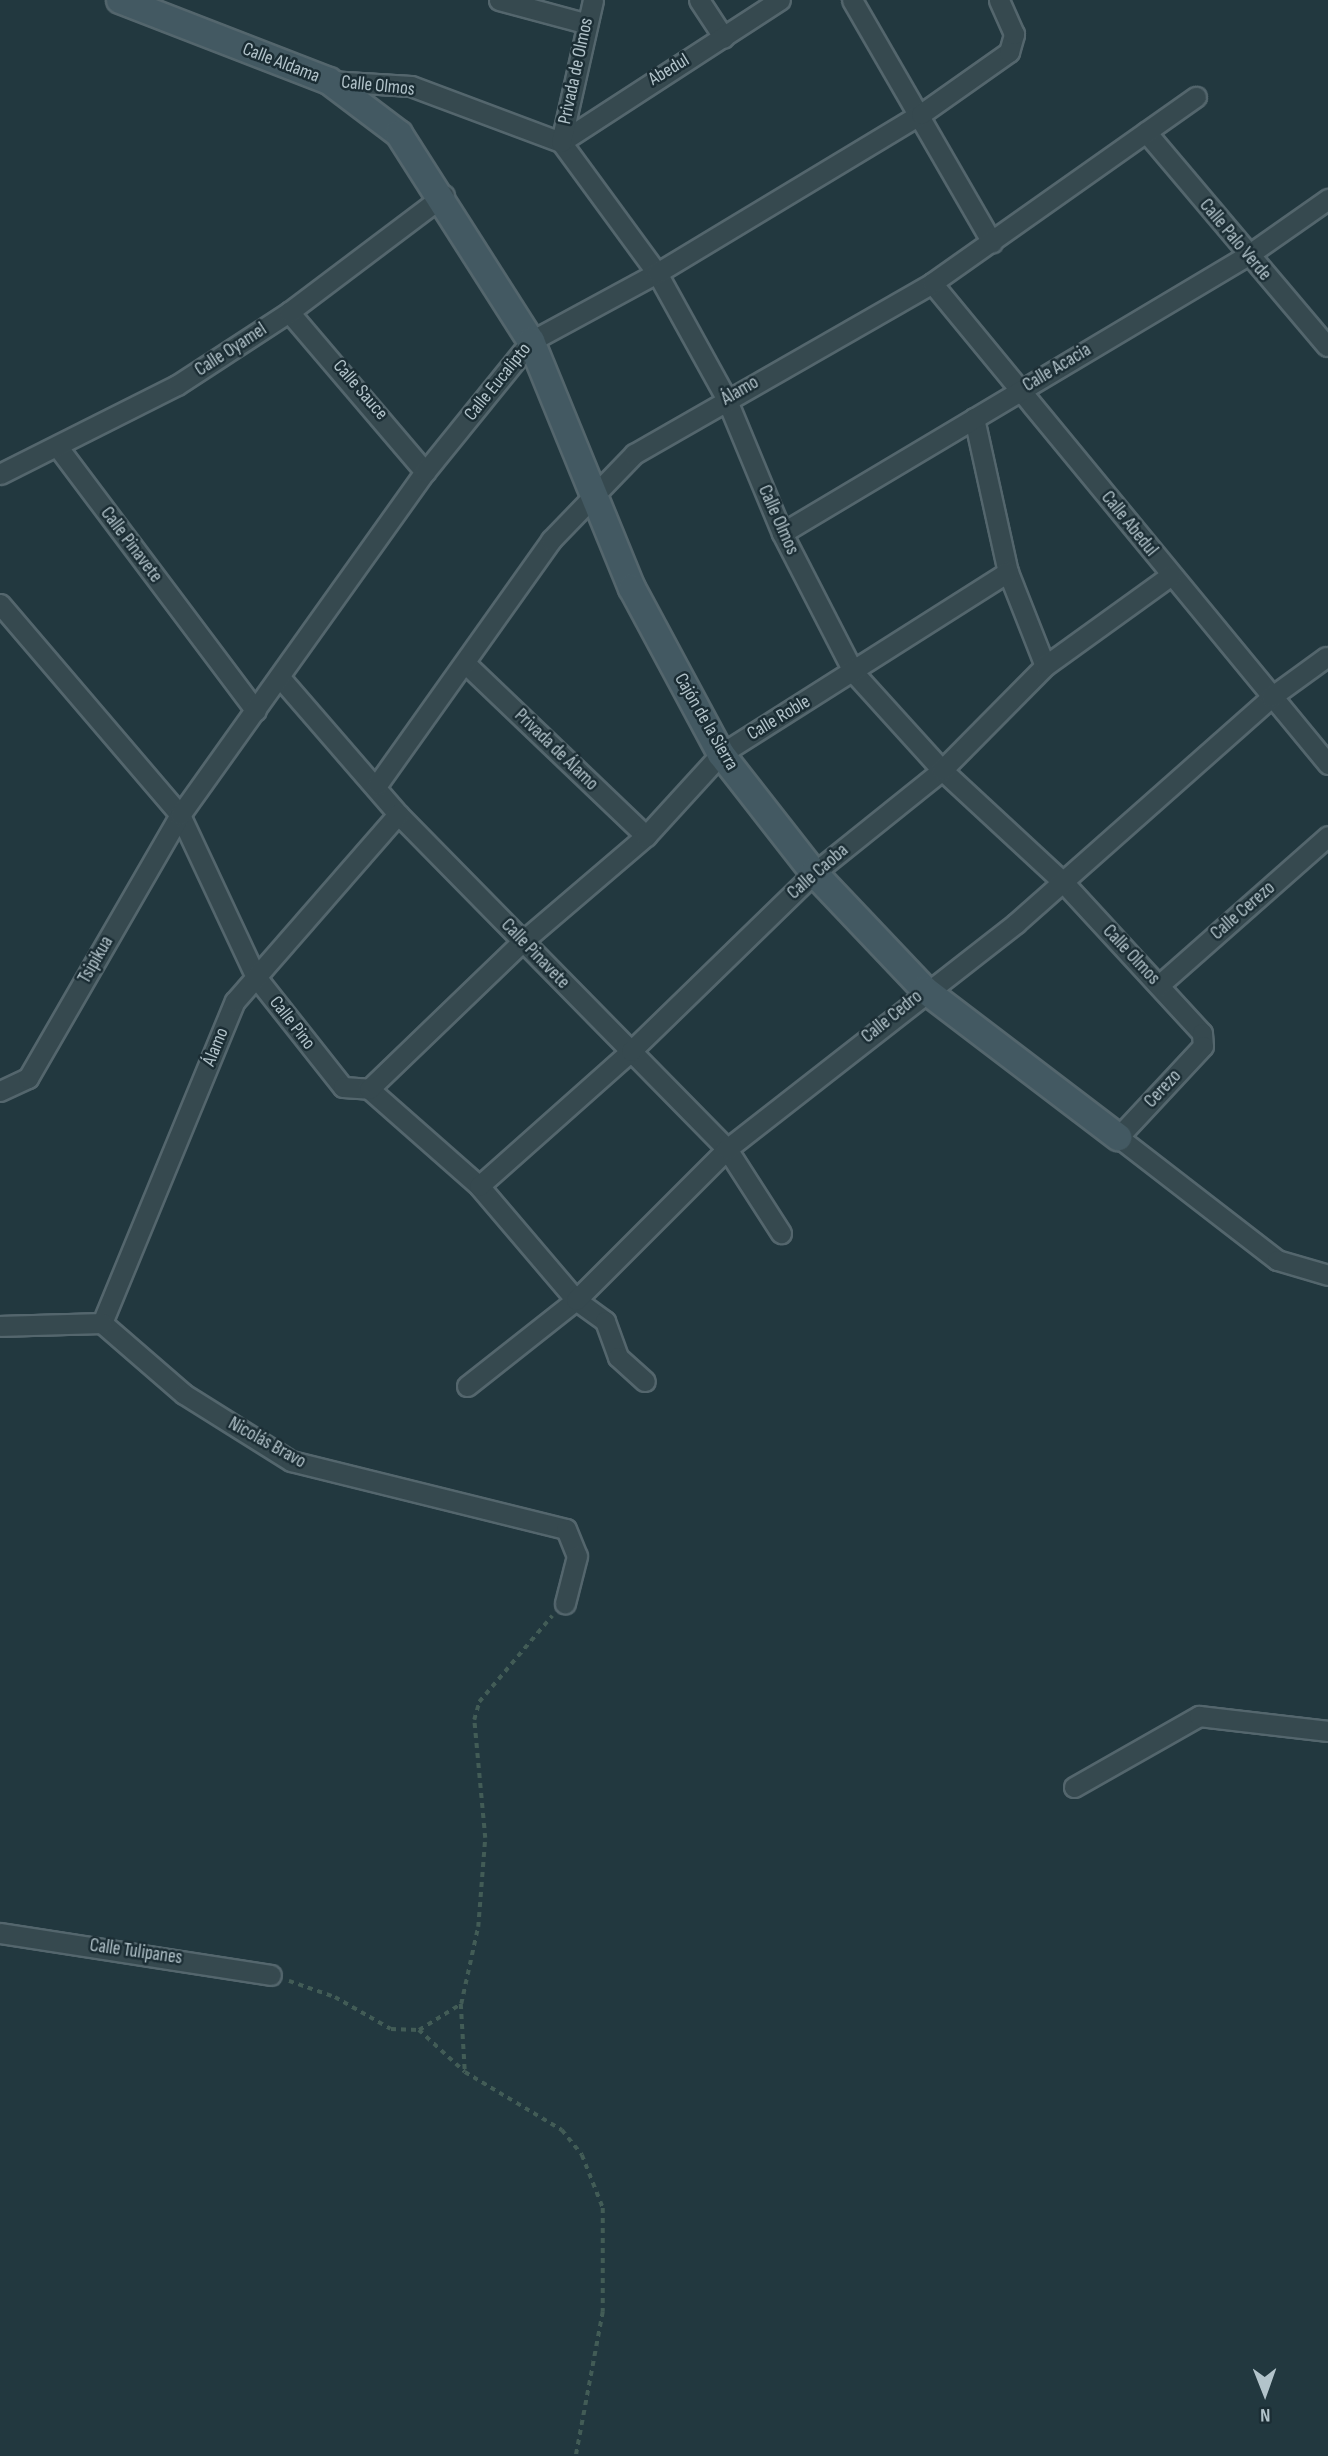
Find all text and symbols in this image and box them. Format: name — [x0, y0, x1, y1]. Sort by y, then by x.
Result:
street label: Privada de Olmos — [554, 16, 598, 126]
street label: Calle Aldama — [239, 38, 323, 88]
street label: Abedul — [645, 49, 693, 91]
street label: Calle Olmos — [340, 71, 416, 101]
street label: Calle Palo Verde — [1194, 194, 1276, 286]
street label: Calle Oyamel — [191, 318, 271, 382]
street label: Calle Eucalipto — [460, 339, 536, 425]
street label: Calle Acacia — [1019, 339, 1095, 397]
street label: Calle Sauce — [328, 355, 392, 425]
street label: Álamo — [717, 371, 763, 411]
street label: Calle Olmos — [753, 482, 803, 558]
street label: Calle Abedul — [1096, 487, 1162, 561]
street label: Calle Pinavete — [95, 503, 167, 587]
street label: Cajón de la Sierra — [669, 669, 743, 775]
street label: Calle Roble — [743, 690, 815, 746]
street label: Privada de Álamo — [509, 704, 603, 796]
street label: Calle Caoba — [783, 839, 853, 905]
street label: Calle Cerezo — [1206, 877, 1280, 945]
street label: Calle Pinavete — [496, 914, 574, 994]
street label: Calle Olmos — [1098, 920, 1164, 990]
street label: Tsipikua — [73, 932, 119, 988]
street label: Calle Cedro — [857, 986, 927, 1048]
street label: Calle Pino — [264, 992, 320, 1054]
street label: Álamo — [198, 1025, 234, 1069]
street label: Cerezo — [1140, 1065, 1186, 1113]
street label: Nicolás Bravo — [224, 1412, 310, 1474]
street label: Calle Tulipanes — [88, 1934, 184, 1970]
north arrow — [1230, 2358, 1300, 2428]
text: N — [1260, 2403, 1271, 2426]

